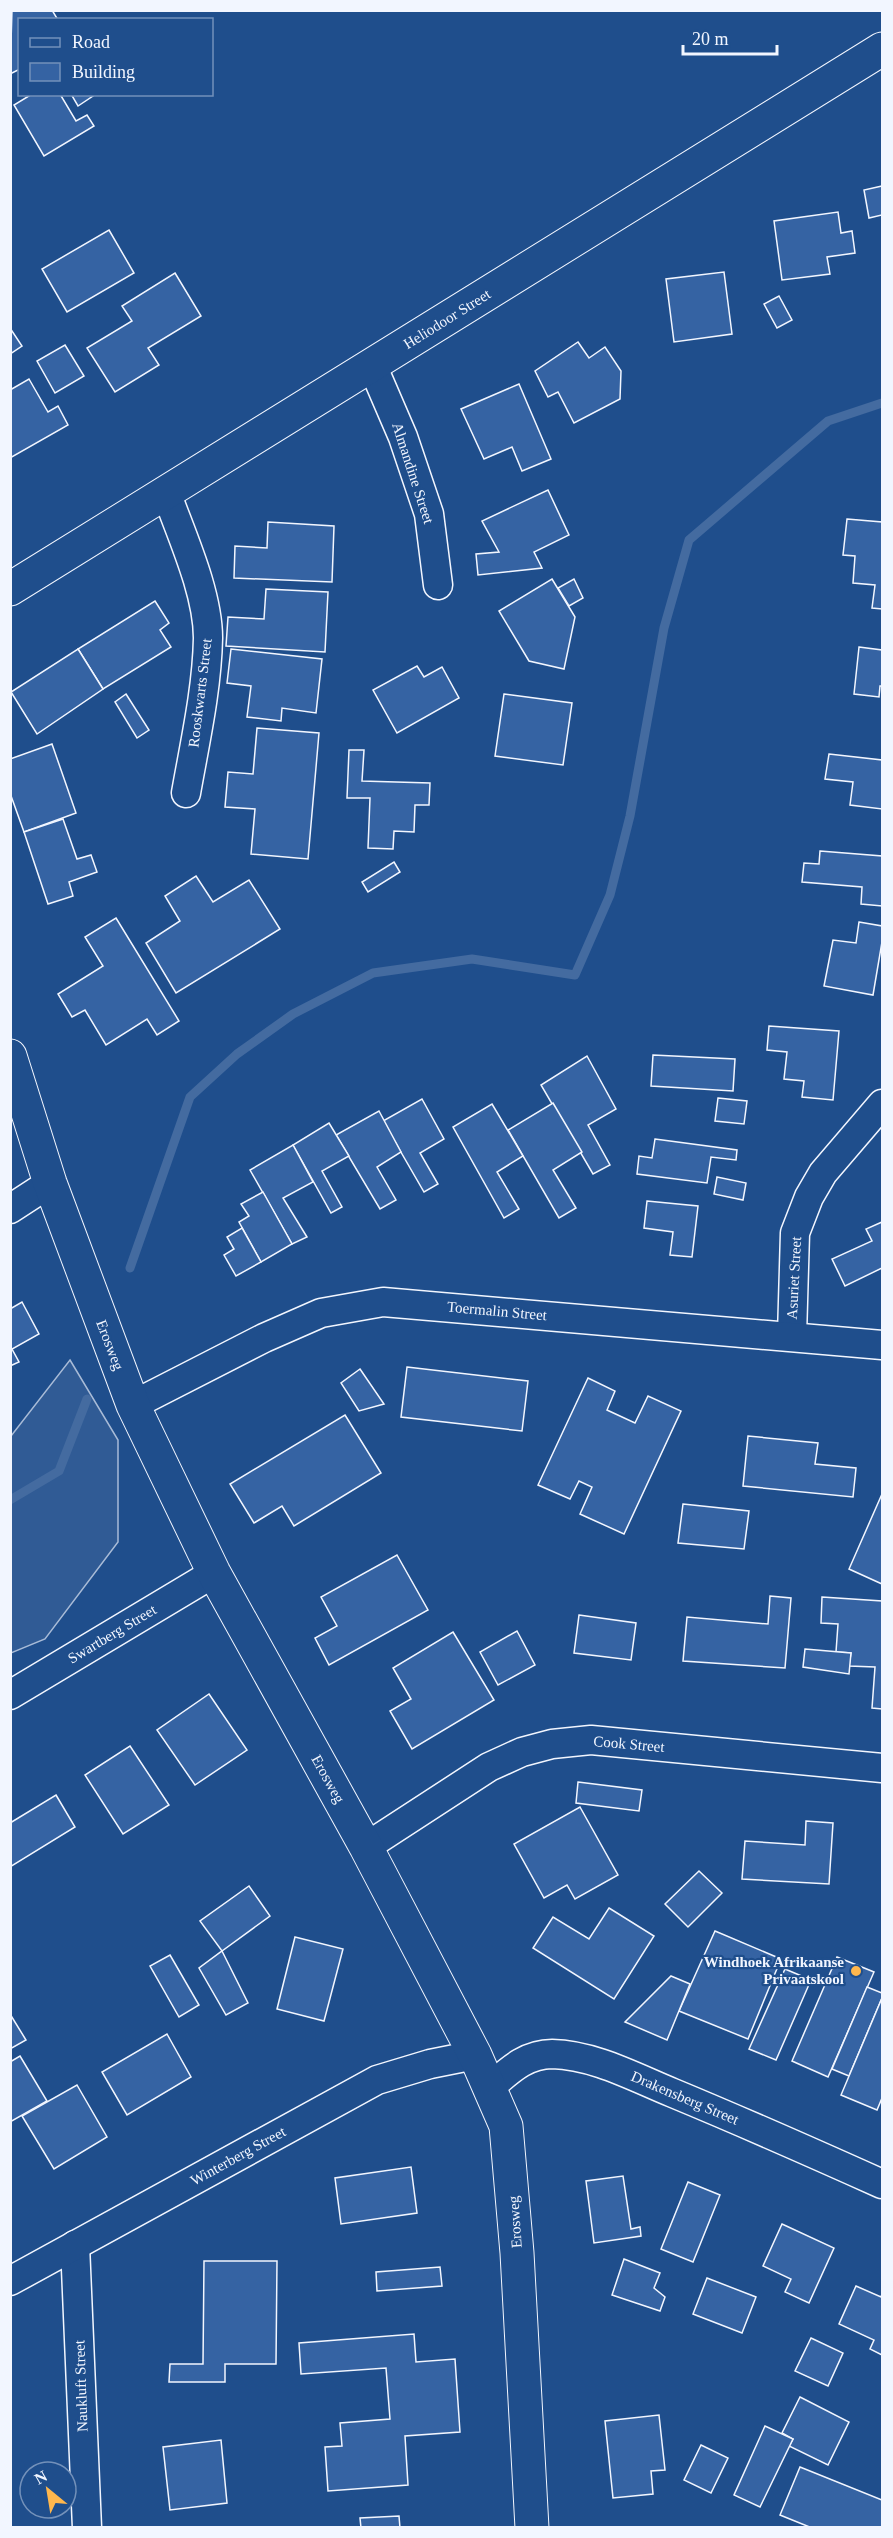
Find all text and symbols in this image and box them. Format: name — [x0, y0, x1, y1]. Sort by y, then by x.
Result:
legend — [18, 18, 213, 96]
scale bar — [683, 18, 778, 56]
text: 20 m — [692, 29, 729, 49]
text: Road — [72, 32, 110, 52]
text: Building — [72, 62, 135, 82]
street label: Heliodoor Street — [401, 285, 494, 352]
street label: Almandine Street — [389, 420, 437, 526]
street label: Rooskwarts Street — [185, 637, 215, 748]
street label: Asuriet Street — [784, 1235, 804, 1320]
street label: Toermalin Street — [446, 1299, 548, 1323]
street label: Erosweg — [93, 1318, 127, 1373]
street label: Swartberg Street — [65, 1601, 160, 1667]
street label: Cook Street — [593, 1733, 666, 1755]
street label: Erosweg — [308, 1752, 348, 1806]
place label: Windhoek Afrikaanse Privaatskool — [704, 1954, 844, 1987]
marker: Windhoek Afrikaanse Privaatskool — [849, 1964, 863, 1978]
street label: Drakensberg Street — [629, 2068, 742, 2128]
street label: Winterberg Street — [188, 2123, 289, 2189]
street label: Erosweg — [505, 2195, 525, 2249]
street label: Naukluft Street — [71, 2339, 91, 2432]
north arrow — [18, 2460, 78, 2520]
text: N — [31, 2467, 50, 2488]

